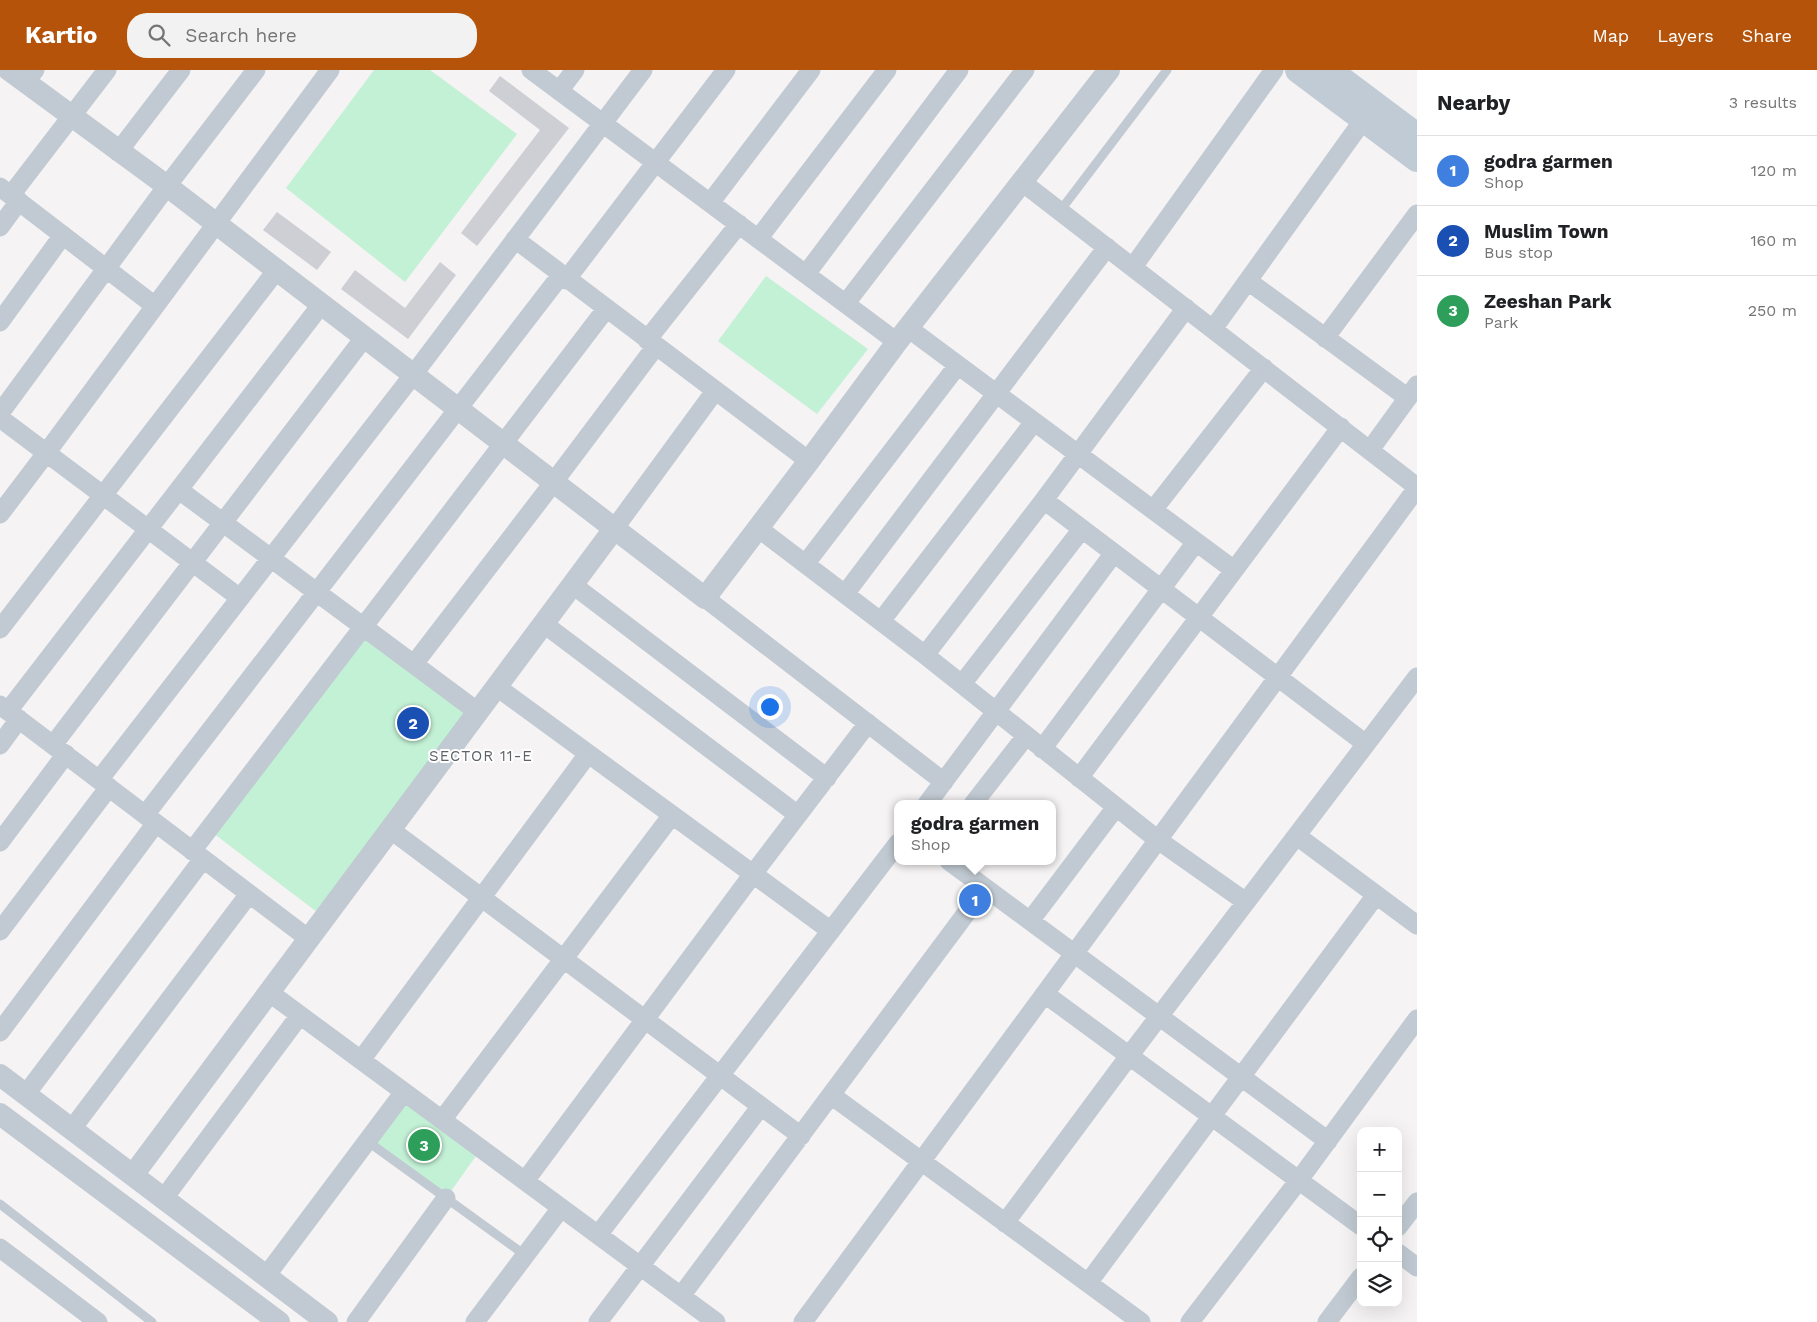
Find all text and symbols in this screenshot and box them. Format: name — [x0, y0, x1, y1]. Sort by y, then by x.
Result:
search box — [127, 13, 477, 58]
text: Kartio — [25, 21, 97, 49]
icon: search — [145, 21, 173, 49]
text: Search here — [185, 24, 297, 47]
text: Map — [1592, 25, 1629, 46]
text: Layers — [1657, 25, 1714, 46]
text: Share — [1742, 25, 1792, 46]
text: Nearby — [1437, 90, 1510, 115]
text: 3 results — [1729, 93, 1797, 112]
text: godra garmen — [1484, 150, 1613, 173]
text: 1 — [1450, 161, 1456, 180]
text: 120 m — [1751, 161, 1797, 180]
text: Shop — [1484, 173, 1524, 192]
text: Muslim Town — [1484, 220, 1609, 243]
text: 2 — [1448, 231, 1458, 250]
text: 160 m — [1750, 231, 1797, 250]
text: Bus stop — [1484, 243, 1553, 262]
text: Zeeshan Park — [1484, 290, 1612, 313]
text: 3 — [1448, 301, 1458, 320]
text: 250 m — [1748, 301, 1797, 320]
text: Park — [1484, 313, 1518, 332]
your location — [757, 694, 783, 720]
pin: 2 — [397, 704, 429, 742]
district label: SECTOR 11-E — [429, 747, 533, 765]
popup — [894, 800, 1056, 865]
text: godra garmen — [911, 812, 1039, 835]
text: Shop — [911, 835, 950, 854]
pin: 1 — [959, 881, 991, 919]
pin: 3 — [408, 1126, 440, 1164]
map controls — [1357, 1127, 1402, 1307]
button: + — [1357, 1127, 1402, 1172]
button: − — [1357, 1172, 1402, 1217]
button: locate — [1357, 1217, 1402, 1262]
button: layers — [1357, 1262, 1402, 1307]

